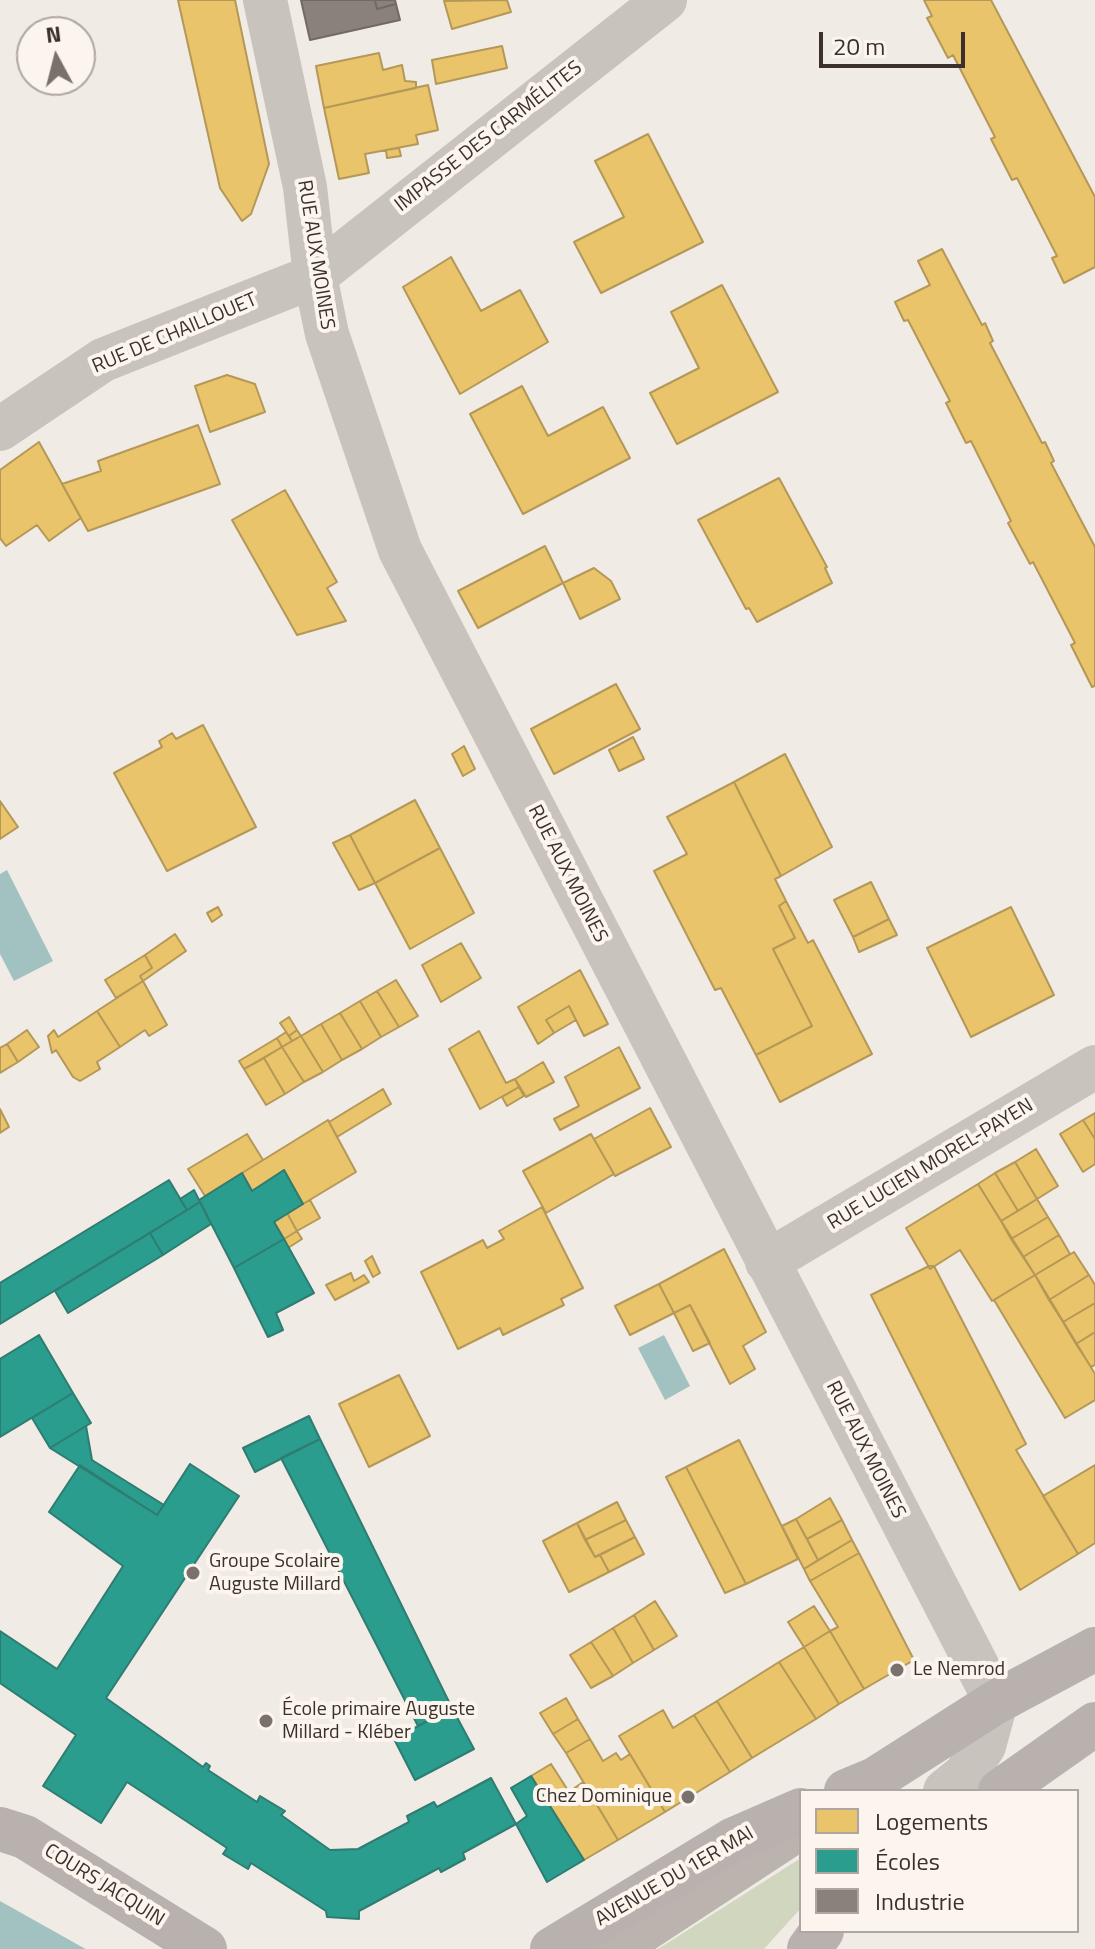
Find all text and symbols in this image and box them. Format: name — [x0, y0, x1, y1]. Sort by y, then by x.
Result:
north arrow — [16, 16, 96, 96]
text: N — [44, 16, 63, 52]
scale bar — [823, 16, 969, 66]
text: 20 m — [833, 28, 885, 64]
street label: IMPASSE DES CARMÉLITES — [391, 56, 587, 218]
street label: RUE AUX MOINES — [291, 178, 339, 332]
street label: RUE DE CHAILLOUET — [89, 288, 261, 380]
street label: RUE AUX MOINES — [522, 801, 612, 947]
street label: RUE LUCIEN MOREL-PAYEN — [824, 1094, 1038, 1236]
street label: RUE AUX MOINES — [820, 1377, 910, 1523]
place label: Groupe Scolaire Auguste Millard — [209, 1550, 341, 1597]
marker: Groupe Scolaire Auguste Millard — [184, 1564, 202, 1582]
place label: Le Nemrod — [913, 1658, 1005, 1682]
marker: Le Nemrod — [888, 1661, 906, 1679]
place label: École primaire Auguste Millard - Kléber — [282, 1698, 475, 1745]
marker: École primaire Auguste Millard - Kléber — [257, 1712, 275, 1730]
place label: Chez Dominique — [536, 1785, 672, 1809]
marker: Chez Dominique — [679, 1788, 697, 1806]
legend — [799, 1789, 1079, 1933]
text: Logements — [875, 1803, 988, 1839]
street label: AVENUE DU 1ER MAI — [592, 1822, 758, 1932]
street label: COURS JACQUIN — [40, 1840, 168, 1932]
text: Écoles — [875, 1843, 940, 1879]
text: Industrie — [875, 1883, 965, 1919]

